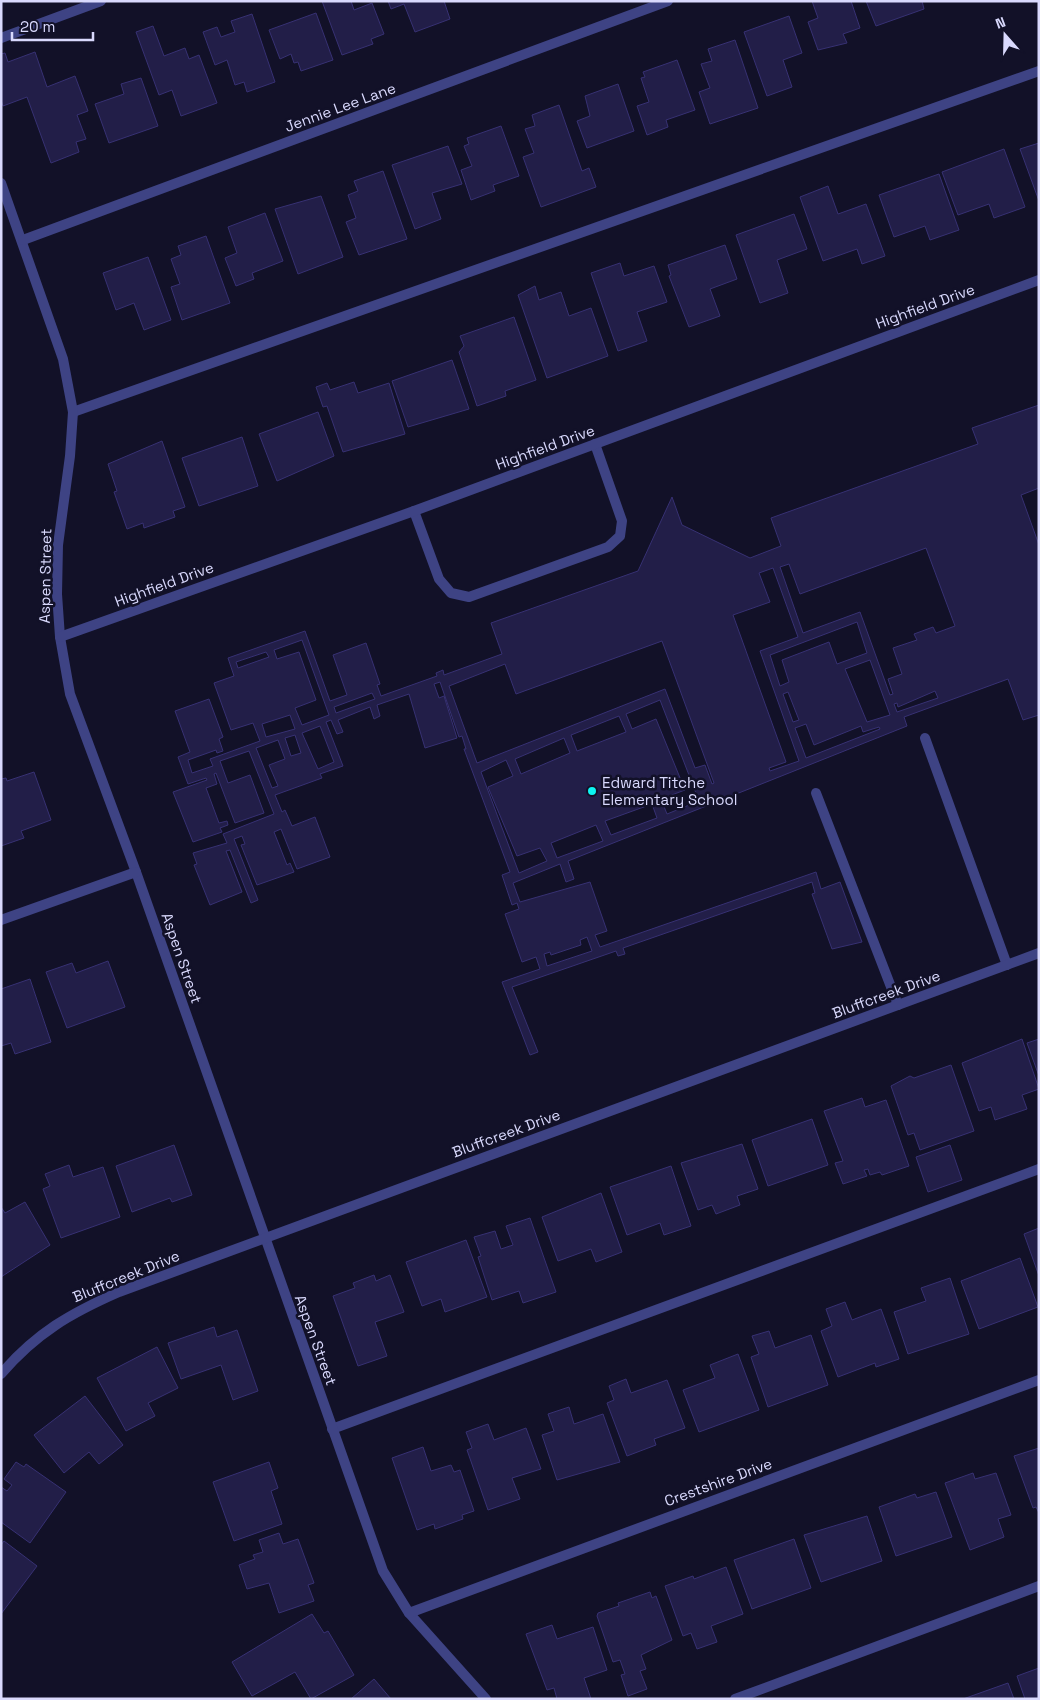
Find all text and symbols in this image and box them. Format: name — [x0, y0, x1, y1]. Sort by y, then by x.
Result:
scale bar — [12, 10, 94, 42]
north arrow — [980, 10, 1030, 60]
text: N — [993, 13, 1008, 33]
text: 20 m — [20, 17, 55, 36]
street label: Jennie Lee Lane — [282, 78, 398, 136]
street label: Highfield Drive — [873, 279, 977, 333]
street label: Highfield Drive — [493, 420, 597, 474]
street label: Aspen Street — [35, 528, 55, 624]
street label: Highfield Drive — [112, 557, 216, 611]
place label: Edward Titche Elementary School — [602, 773, 738, 809]
marker: Edward Titche Elementary School — [586, 785, 598, 797]
street label: Aspen Street — [158, 910, 206, 1006]
street label: Bluffcreek Drive — [829, 966, 943, 1022]
street label: Bluffcreek Drive — [449, 1105, 563, 1161]
street label: Bluffcreek Drive — [70, 1246, 182, 1306]
street label: Aspen Street — [291, 1292, 341, 1388]
street label: Crestshire Drive — [661, 1454, 775, 1510]

